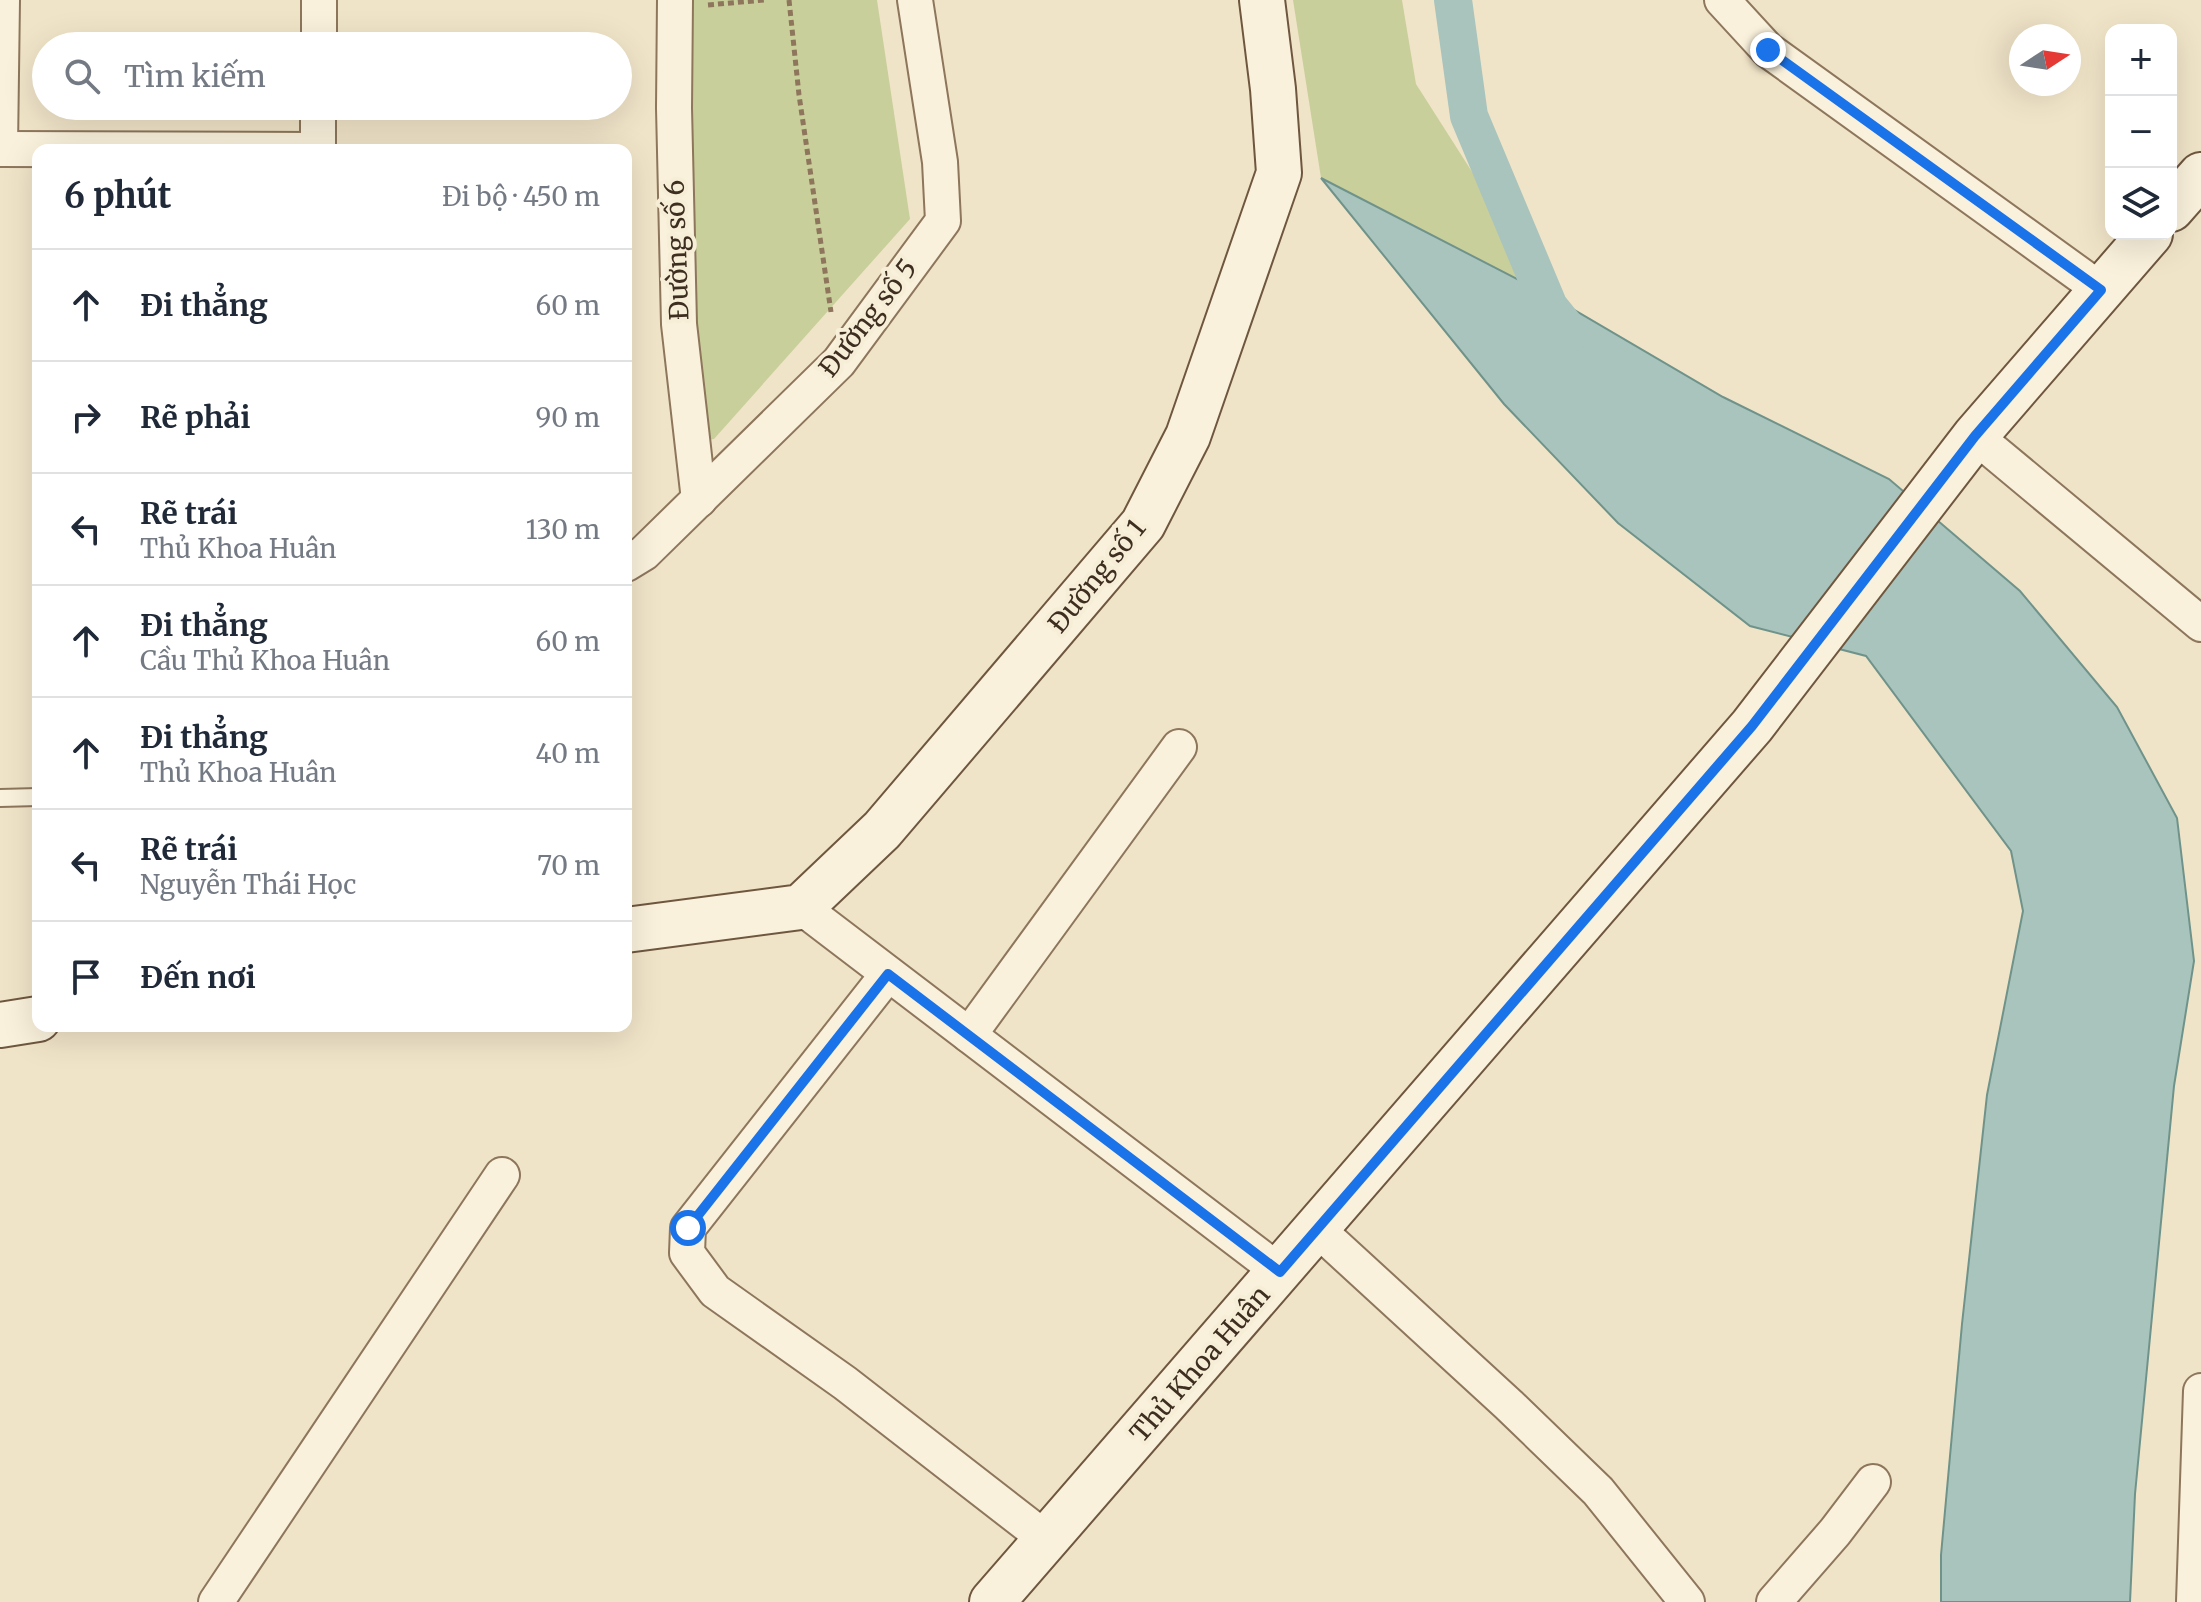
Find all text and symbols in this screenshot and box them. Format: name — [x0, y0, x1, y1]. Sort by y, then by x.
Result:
north arrow — [2009, 24, 2081, 96]
map controls — [2105, 24, 2177, 240]
button: + — [2105, 24, 2177, 96]
search box — [32, 32, 632, 120]
route end — [1750, 32, 1786, 68]
icon: search — [60, 54, 104, 98]
text: Tìm kiếm — [124, 57, 266, 95]
button: − — [2105, 96, 2177, 168]
button: layers — [2105, 168, 2177, 240]
text: 6 phút — [64, 175, 171, 217]
street label: Đường số 6 — [658, 179, 695, 321]
text: Đi bộ · 450 m — [442, 180, 600, 213]
street label: Đường số 5 — [812, 252, 924, 383]
icon: ahead — [64, 283, 108, 327]
text: Đi thẳng — [140, 286, 268, 324]
text: 60 m — [536, 289, 600, 322]
icon: right — [64, 395, 108, 439]
text: Rẽ phải — [140, 398, 250, 436]
text: 90 m — [536, 401, 600, 434]
text: Rẽ trái — [140, 494, 238, 532]
icon: left — [64, 507, 108, 551]
street label: Đường số 1 — [1041, 512, 1153, 639]
text: 130 m — [526, 513, 600, 546]
text: Thủ Khoa Huân — [140, 532, 337, 565]
text: Đi thẳng — [140, 606, 268, 644]
icon: ahead — [64, 619, 108, 663]
text: 60 m — [536, 625, 600, 658]
text: Cầu Thủ Khoa Huân — [140, 644, 390, 677]
text: Đi thẳng — [140, 718, 268, 756]
icon: ahead — [64, 731, 108, 775]
text: 40 m — [536, 737, 600, 770]
text: Thủ Khoa Huân — [140, 756, 337, 789]
text: Rẽ trái — [140, 830, 238, 868]
icon: left — [64, 843, 108, 887]
text: 70 m — [537, 849, 600, 882]
text: Nguyễn Thái Học — [140, 868, 356, 901]
icon: arrive — [64, 955, 108, 999]
text: Đến nơi — [140, 958, 256, 996]
route start — [670, 1210, 706, 1246]
street label: Thủ Khoa Huân — [1123, 1279, 1277, 1449]

